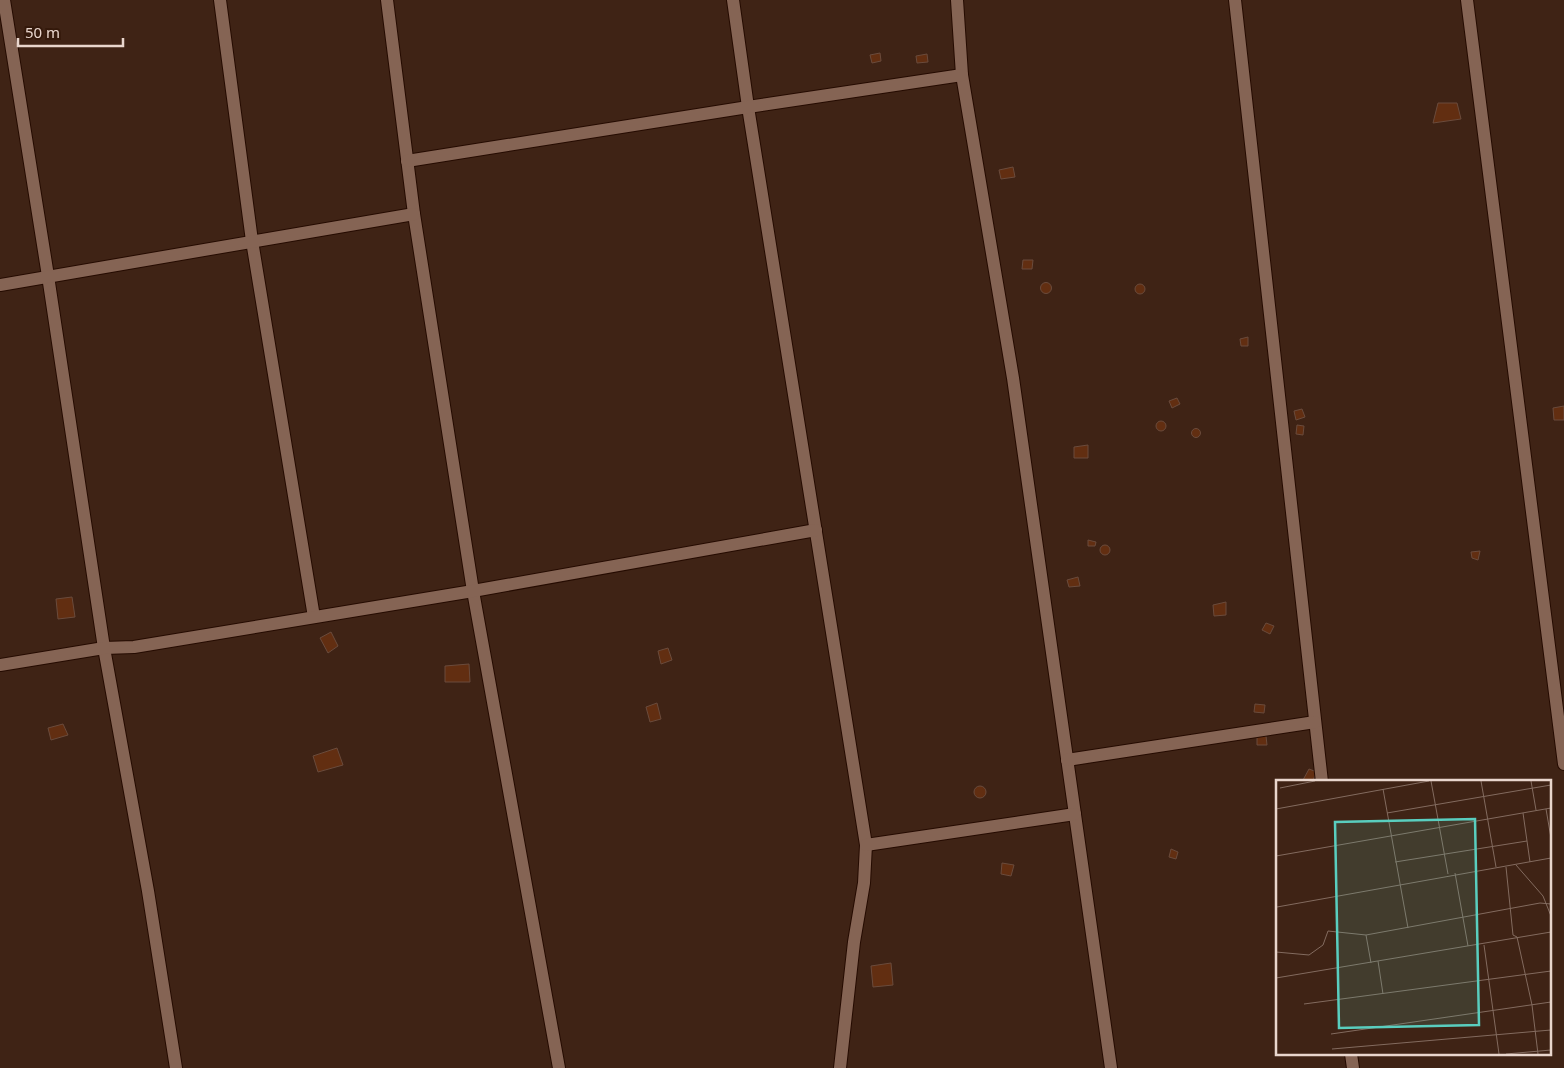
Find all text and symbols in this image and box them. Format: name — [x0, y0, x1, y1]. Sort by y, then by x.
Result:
scale bar — [18, 15, 122, 47]
text: 50 m — [25, 22, 60, 42]
inset map — [1276, 780, 1552, 1056]

